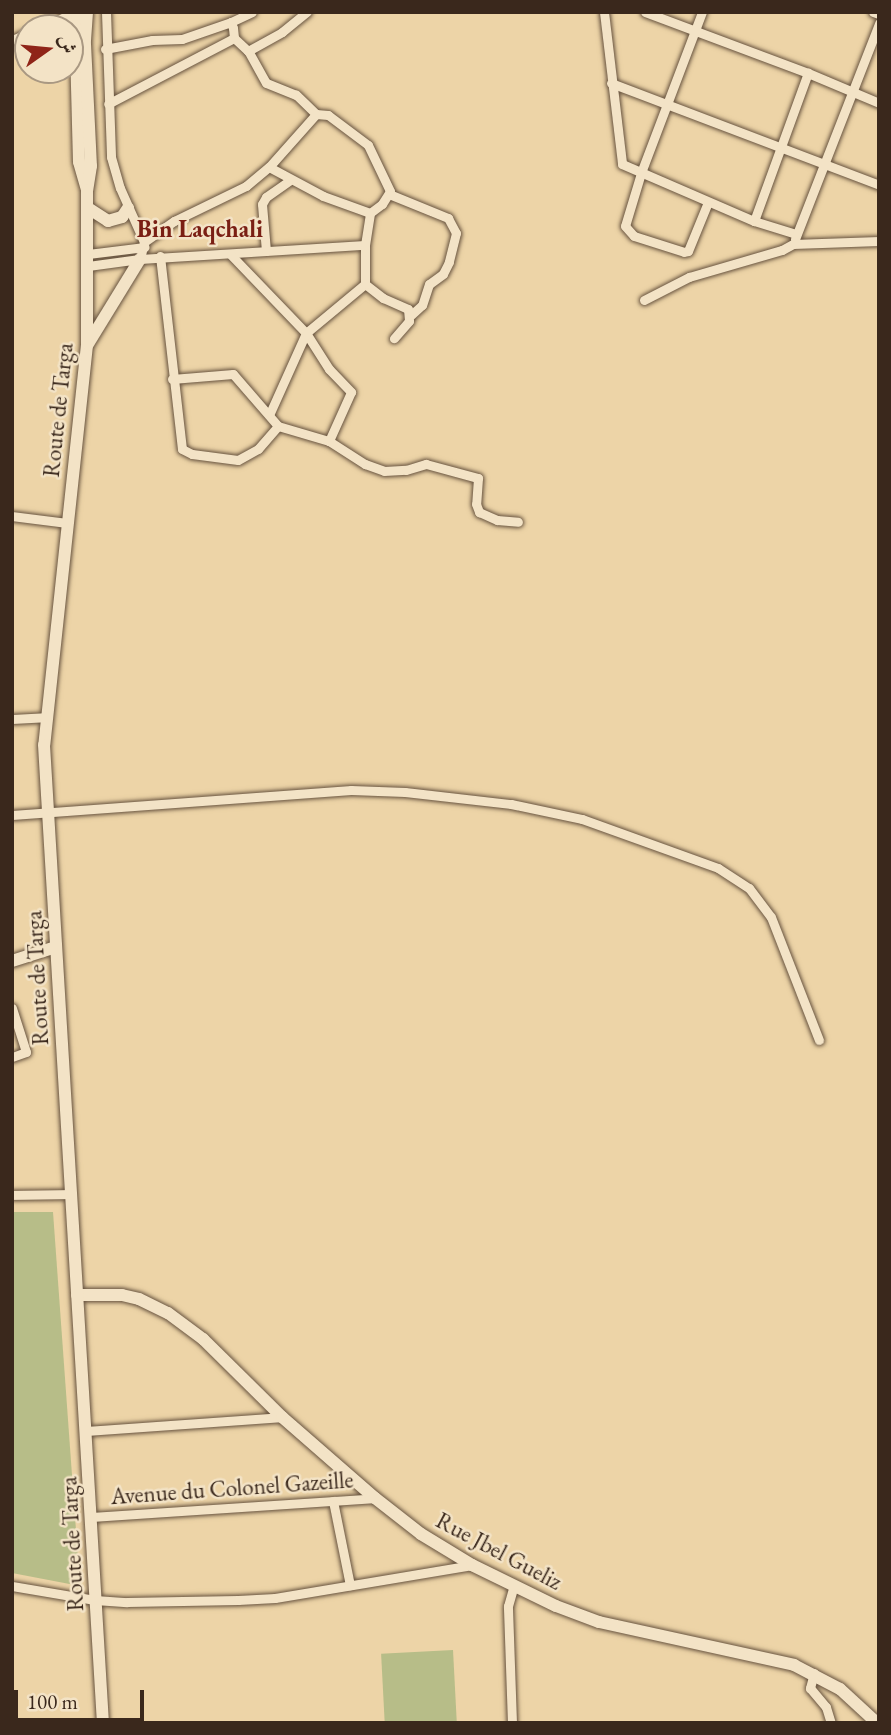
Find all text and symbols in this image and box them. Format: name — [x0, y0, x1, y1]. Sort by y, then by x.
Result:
north arrow — [14, 14, 84, 84]
text: ش — [53, 32, 82, 56]
district label: Bin Laqchali — [137, 215, 263, 243]
street label: Route de Targa — [37, 341, 79, 479]
street label: Route de Targa — [20, 910, 54, 1046]
street label: Avenue du Colonel Gazeille — [110, 1466, 354, 1510]
street label: Route de Targa — [55, 1476, 89, 1612]
street label: Rue Jbel Gueliz — [431, 1506, 567, 1596]
scale bar — [18, 1676, 147, 1720]
text: 100 m — [27, 1688, 78, 1715]

